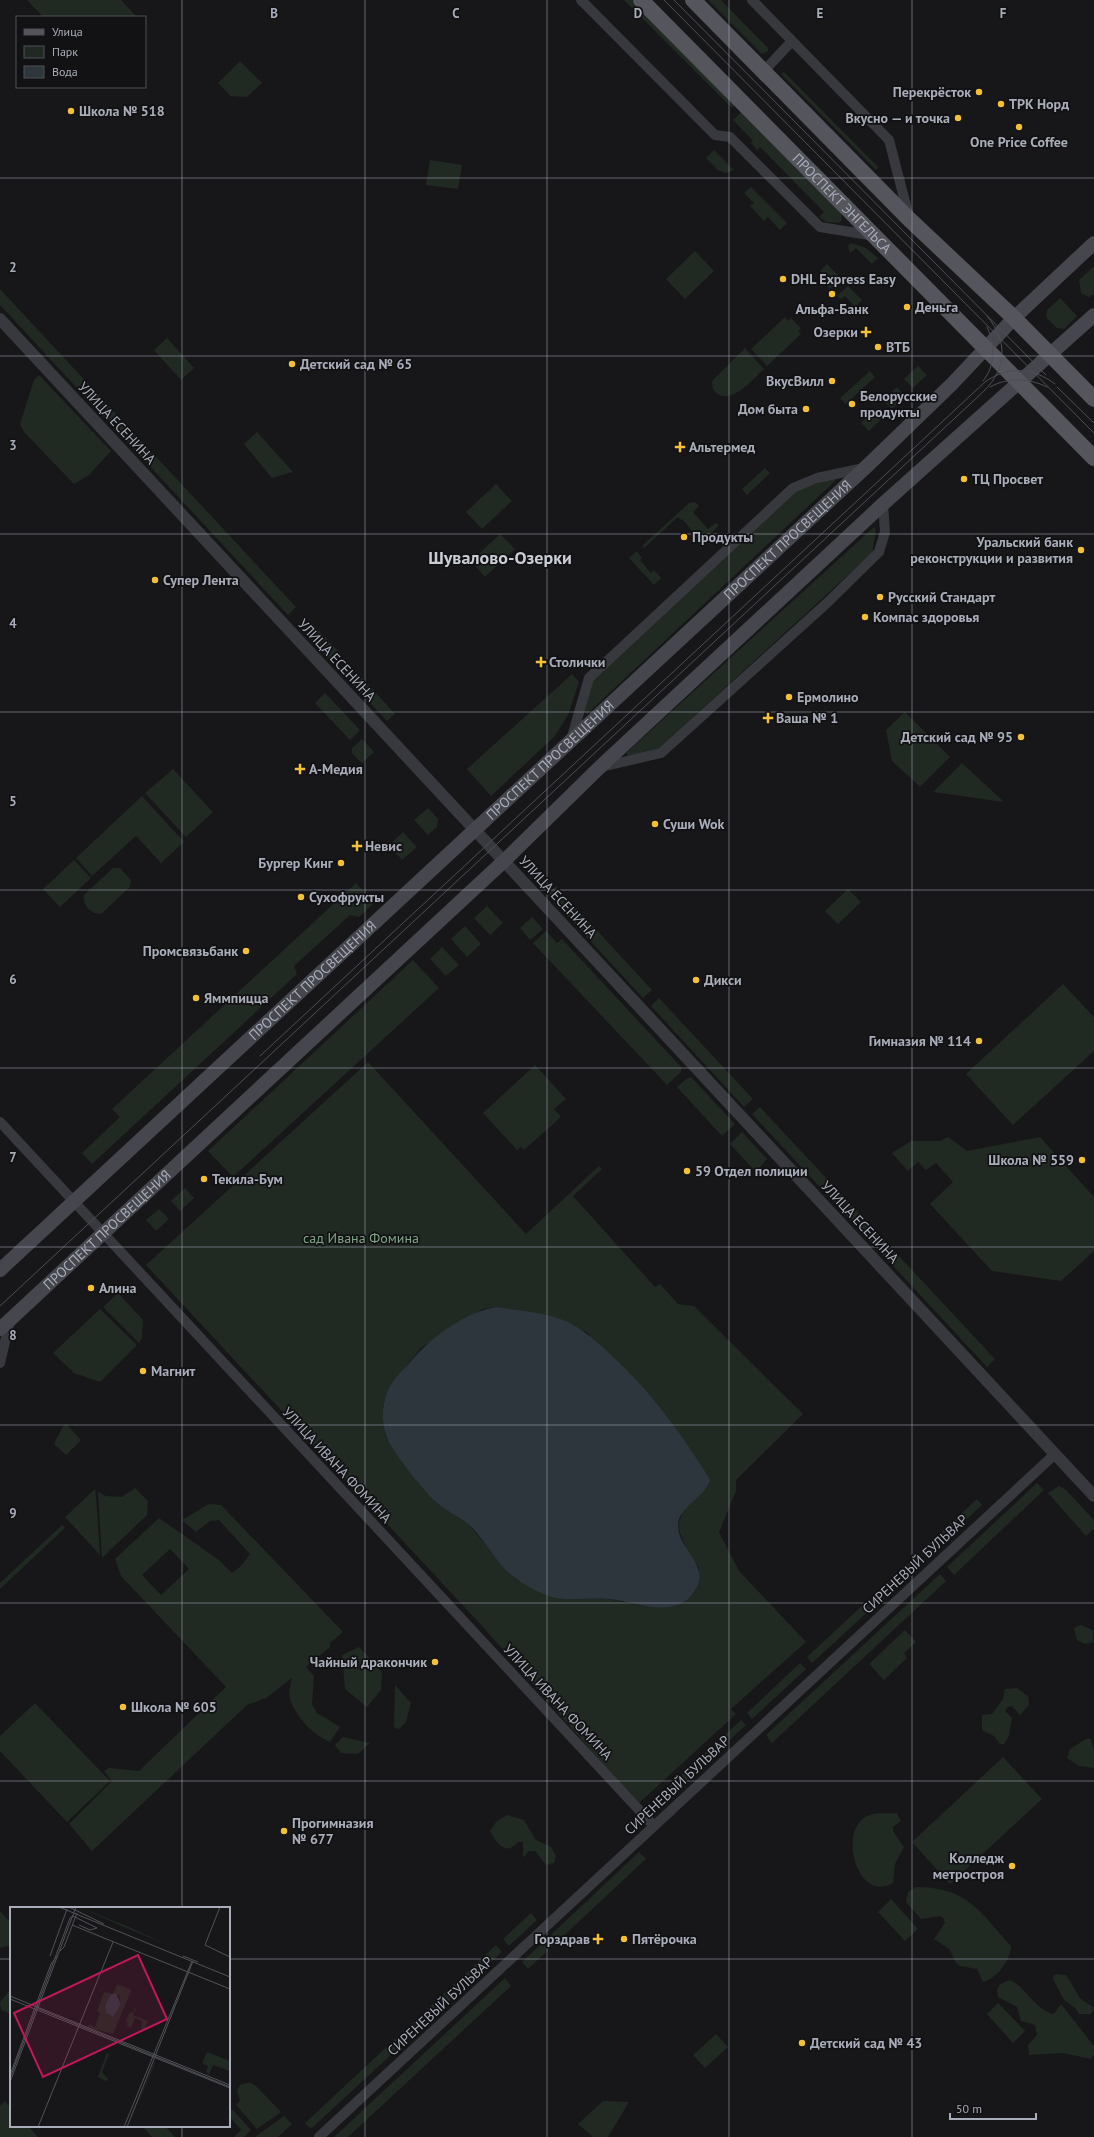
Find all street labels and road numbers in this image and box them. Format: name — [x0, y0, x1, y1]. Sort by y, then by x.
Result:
street label: ПРОСПЕКТ ЭНГЕЛЬСА — [789, 149, 896, 258]
street label: УЛИЦА ЕСЕНИНА — [74, 378, 160, 469]
street label: ПРОСПЕКТ ПРОСВЕЩЕНИЯ — [720, 476, 855, 603]
street label: УЛИЦА ЕСЕНИНА — [294, 615, 380, 706]
street label: ПРОСПЕКТ ПРОСВЕЩЕНИЯ — [482, 696, 618, 824]
street label: УЛИЦА ЕСЕНИНА — [515, 852, 601, 943]
street label: ПРОСПЕКТ ПРОСВЕЩЕНИЯ — [245, 917, 380, 1044]
street label: ПРОСПЕКТ ПРОСВЕЩЕНИЯ — [39, 1166, 175, 1293]
street label: УЛИЦА ЕСЕНИНА — [817, 1177, 903, 1268]
street label: УЛИЦА ИВАНА ФОМИНА — [279, 1403, 396, 1527]
street label: СИРЕНЕВЫЙ БУЛЬВАР — [859, 1510, 972, 1618]
street label: УЛИЦА ИВАНА ФОМИНА — [500, 1640, 617, 1764]
street label: СИРЕНЕВЫЙ БУЛЬВАР — [621, 1731, 734, 1839]
street label: СИРЕНЕВЫЙ БУЛЬВАР — [384, 1952, 497, 2060]

